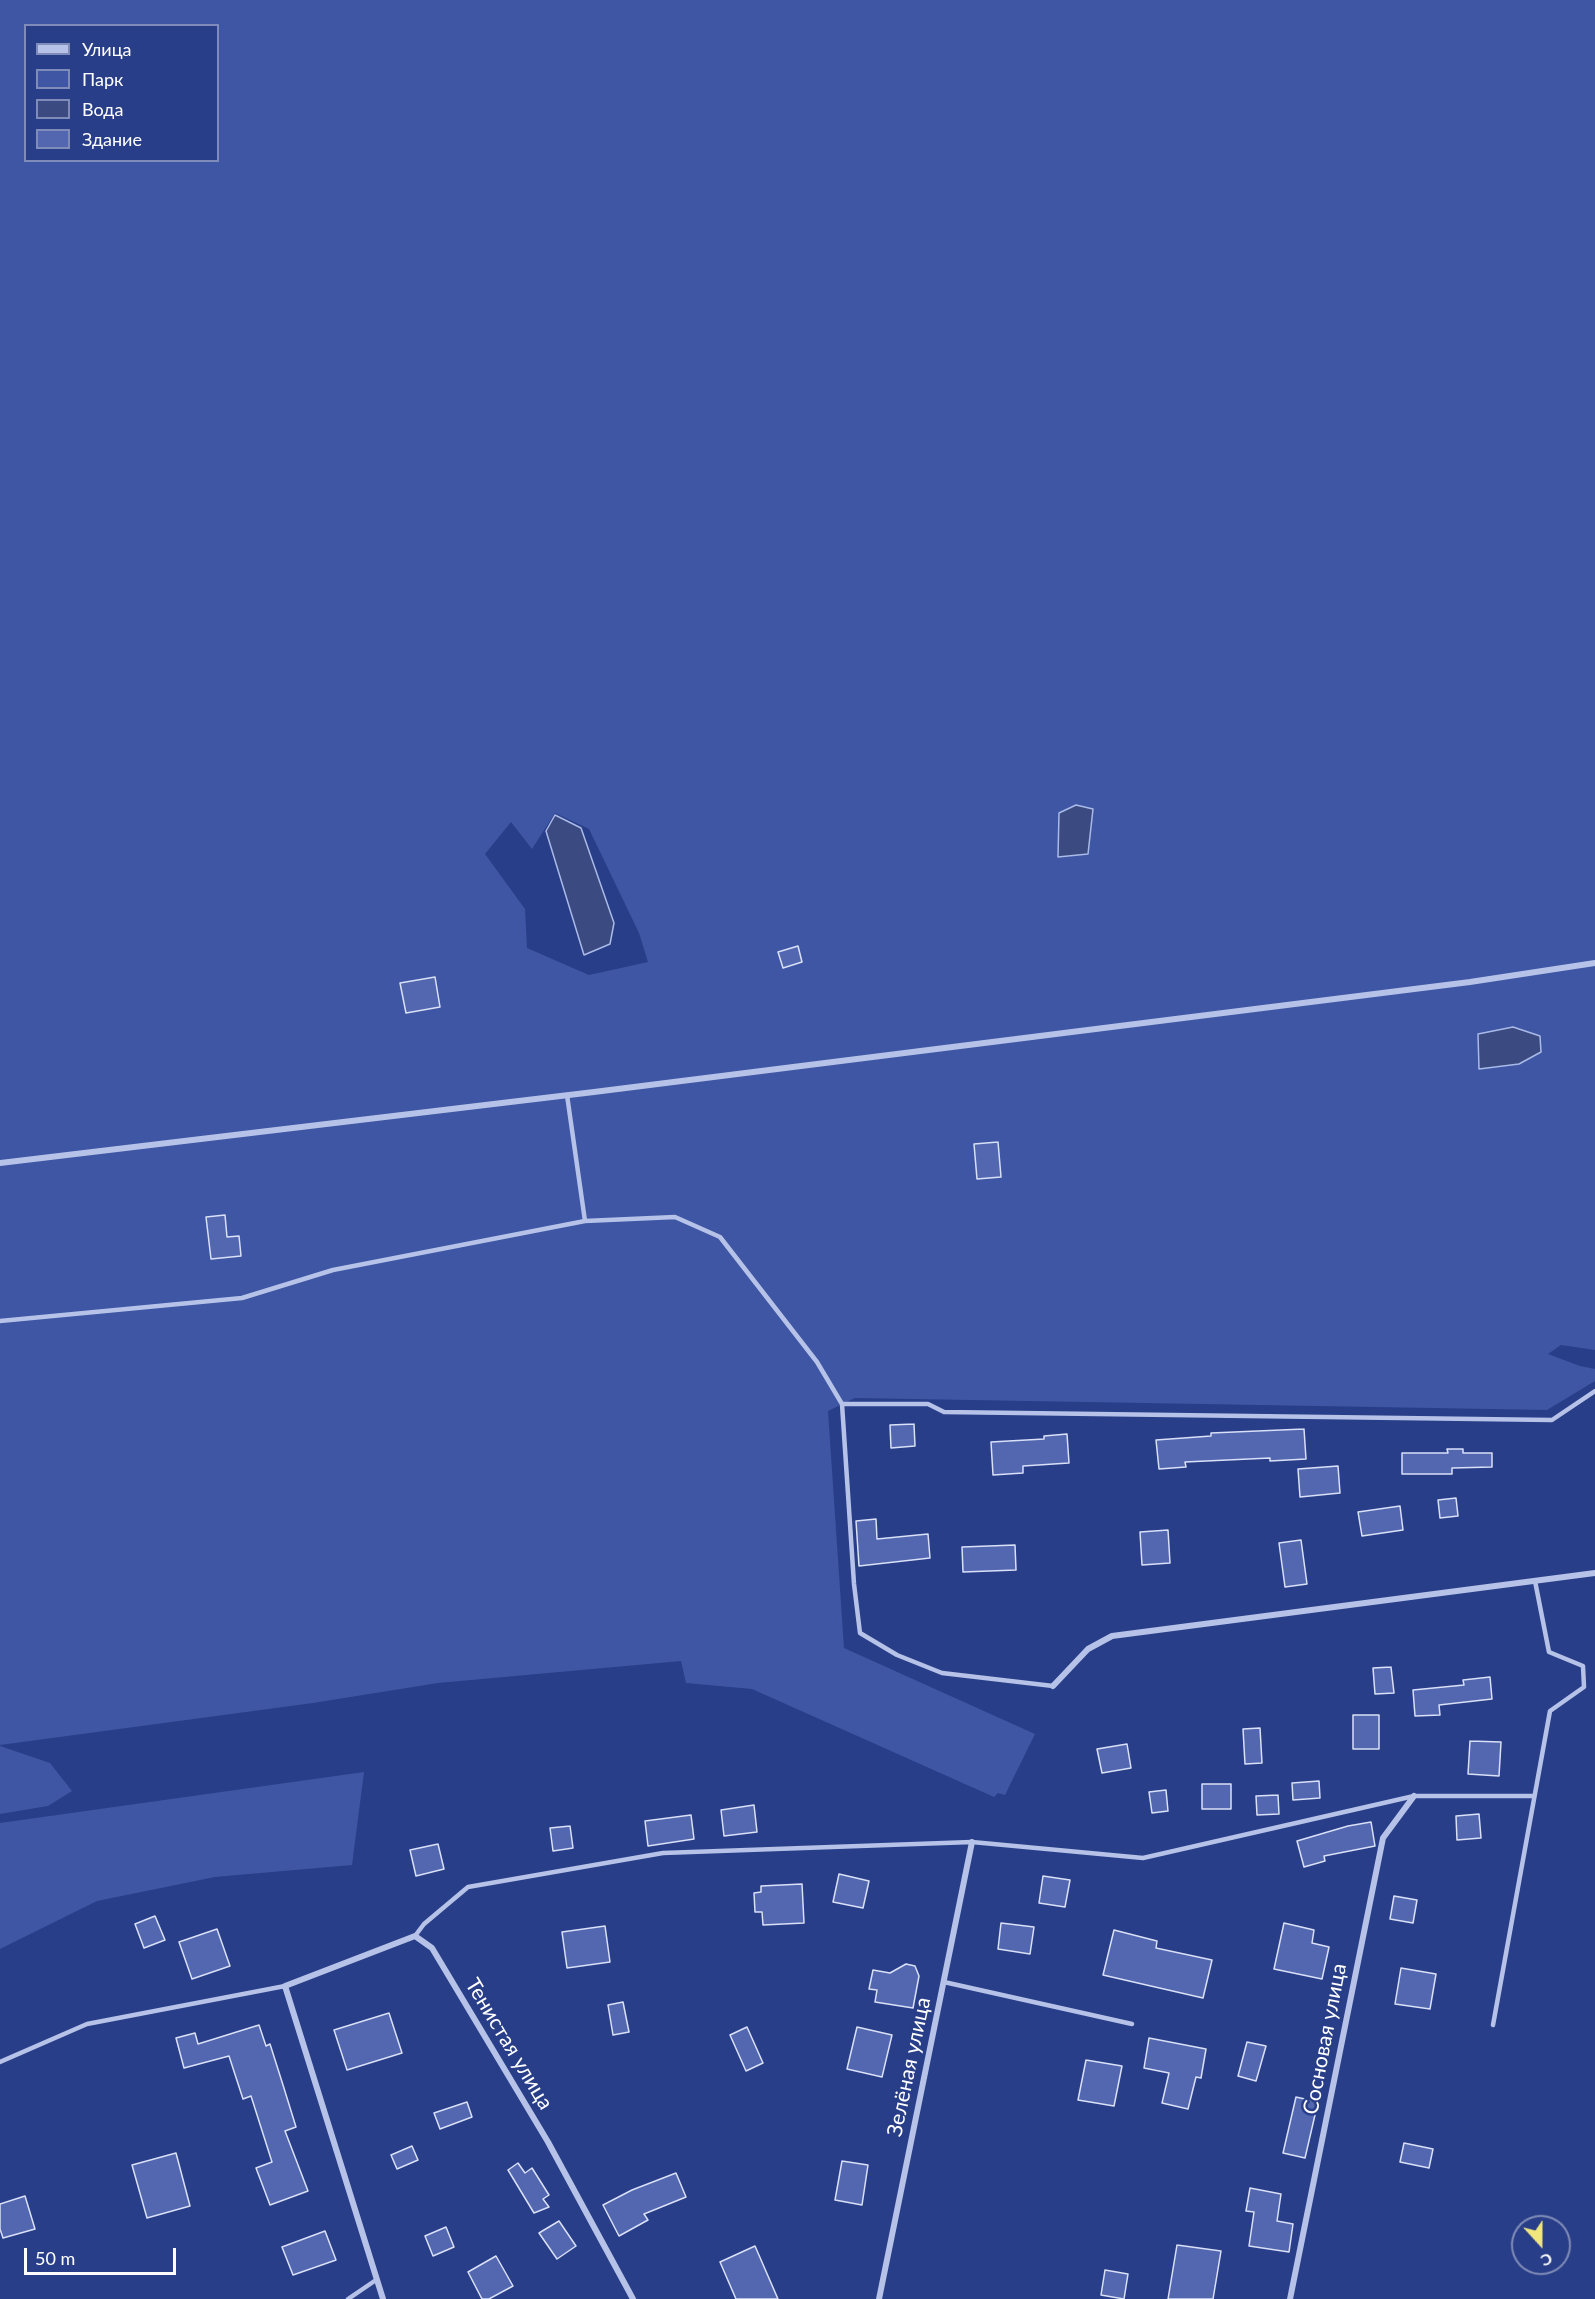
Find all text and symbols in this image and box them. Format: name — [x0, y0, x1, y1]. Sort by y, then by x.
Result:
legend — [24, 24, 219, 162]
text: Улица — [82, 38, 132, 60]
text: Парк — [82, 68, 123, 90]
text: Вода — [82, 98, 123, 120]
text: Здание — [82, 128, 142, 150]
street label: Сосновая улица — [1298, 1961, 1352, 2117]
street label: Тенистая улица — [460, 1974, 558, 2114]
street label: Зелёная улица — [882, 1995, 936, 2139]
north arrow — [1511, 2215, 1571, 2275]
scale bar — [27, 2236, 178, 2274]
text: 50 m — [35, 2247, 75, 2269]
text: С — [1539, 2250, 1555, 2271]

